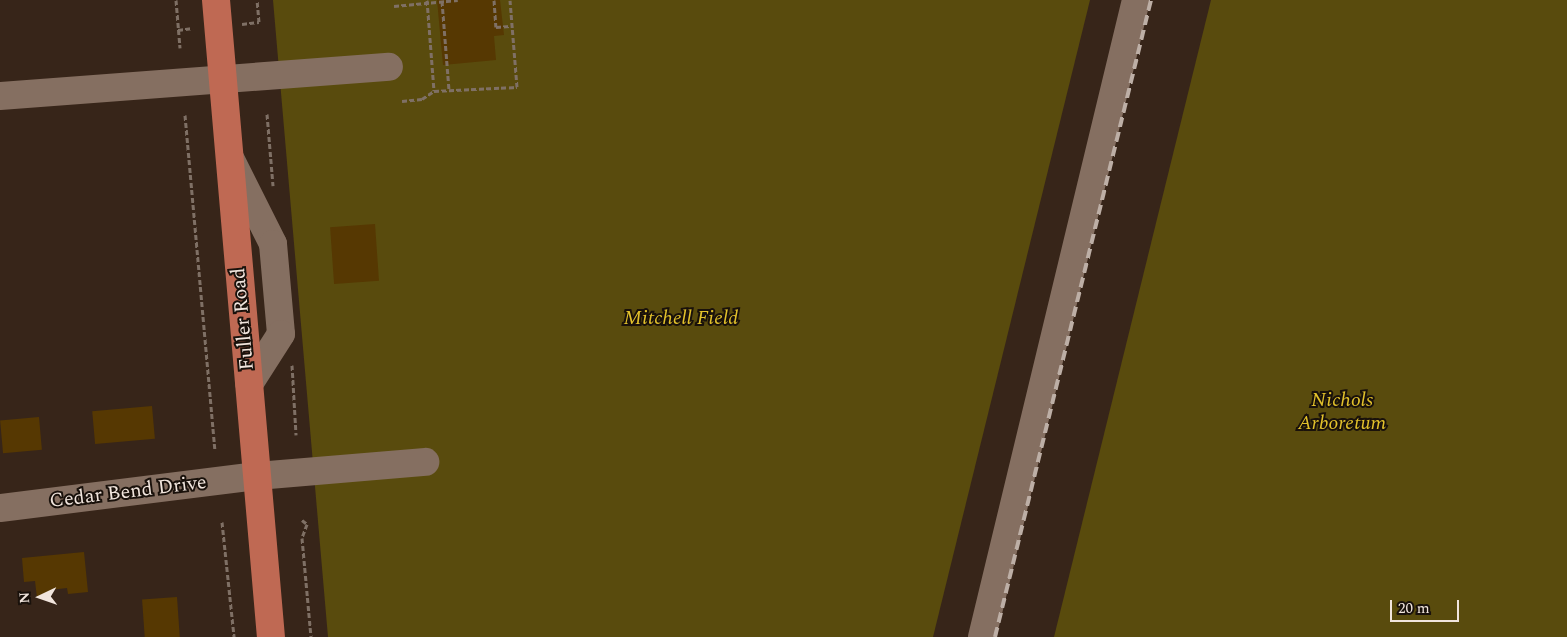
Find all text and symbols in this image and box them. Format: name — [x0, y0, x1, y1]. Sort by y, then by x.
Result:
street label: Fuller Road — [227, 267, 259, 371]
park label: Mitchell Field — [624, 306, 738, 330]
park label: Nichols Arboretum — [1298, 388, 1386, 435]
street label: Cedar Bend Drive — [48, 470, 208, 514]
north arrow — [15, 572, 65, 622]
scale bar — [1392, 590, 1461, 622]
text: N — [14, 592, 35, 604]
text: 20 m — [1398, 597, 1430, 620]

